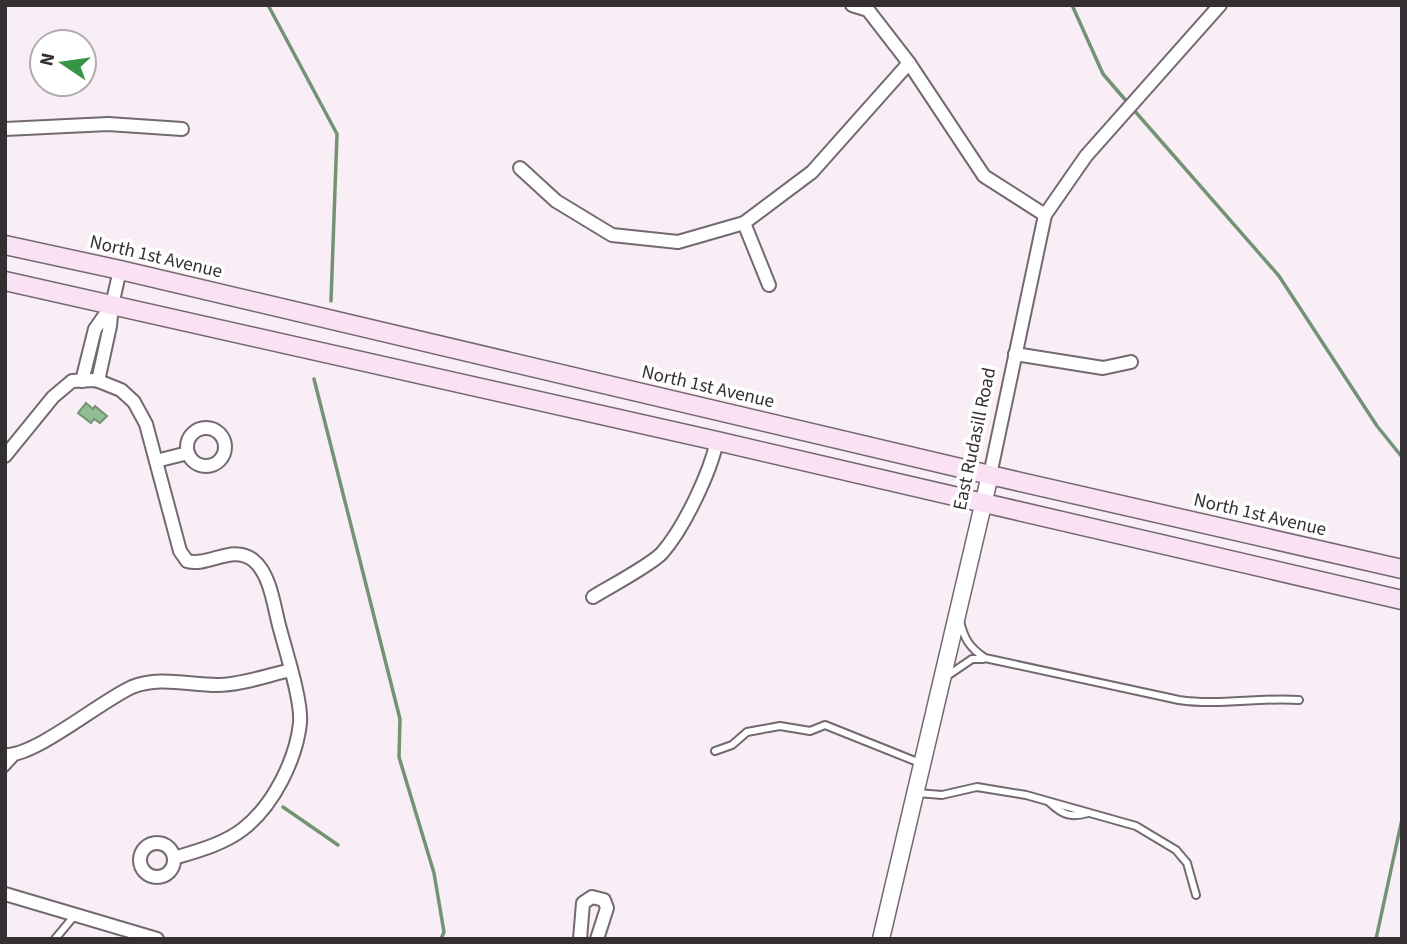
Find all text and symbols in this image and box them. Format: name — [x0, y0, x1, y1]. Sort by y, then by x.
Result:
north arrow — [28, 28, 98, 98]
text: N — [33, 50, 62, 69]
street label: North 1st Avenue — [87, 229, 225, 285]
street label: North 1st Avenue — [639, 359, 777, 415]
street label: East Rudasill Road — [947, 365, 1003, 513]
street label: North 1st Avenue — [1191, 487, 1329, 543]

